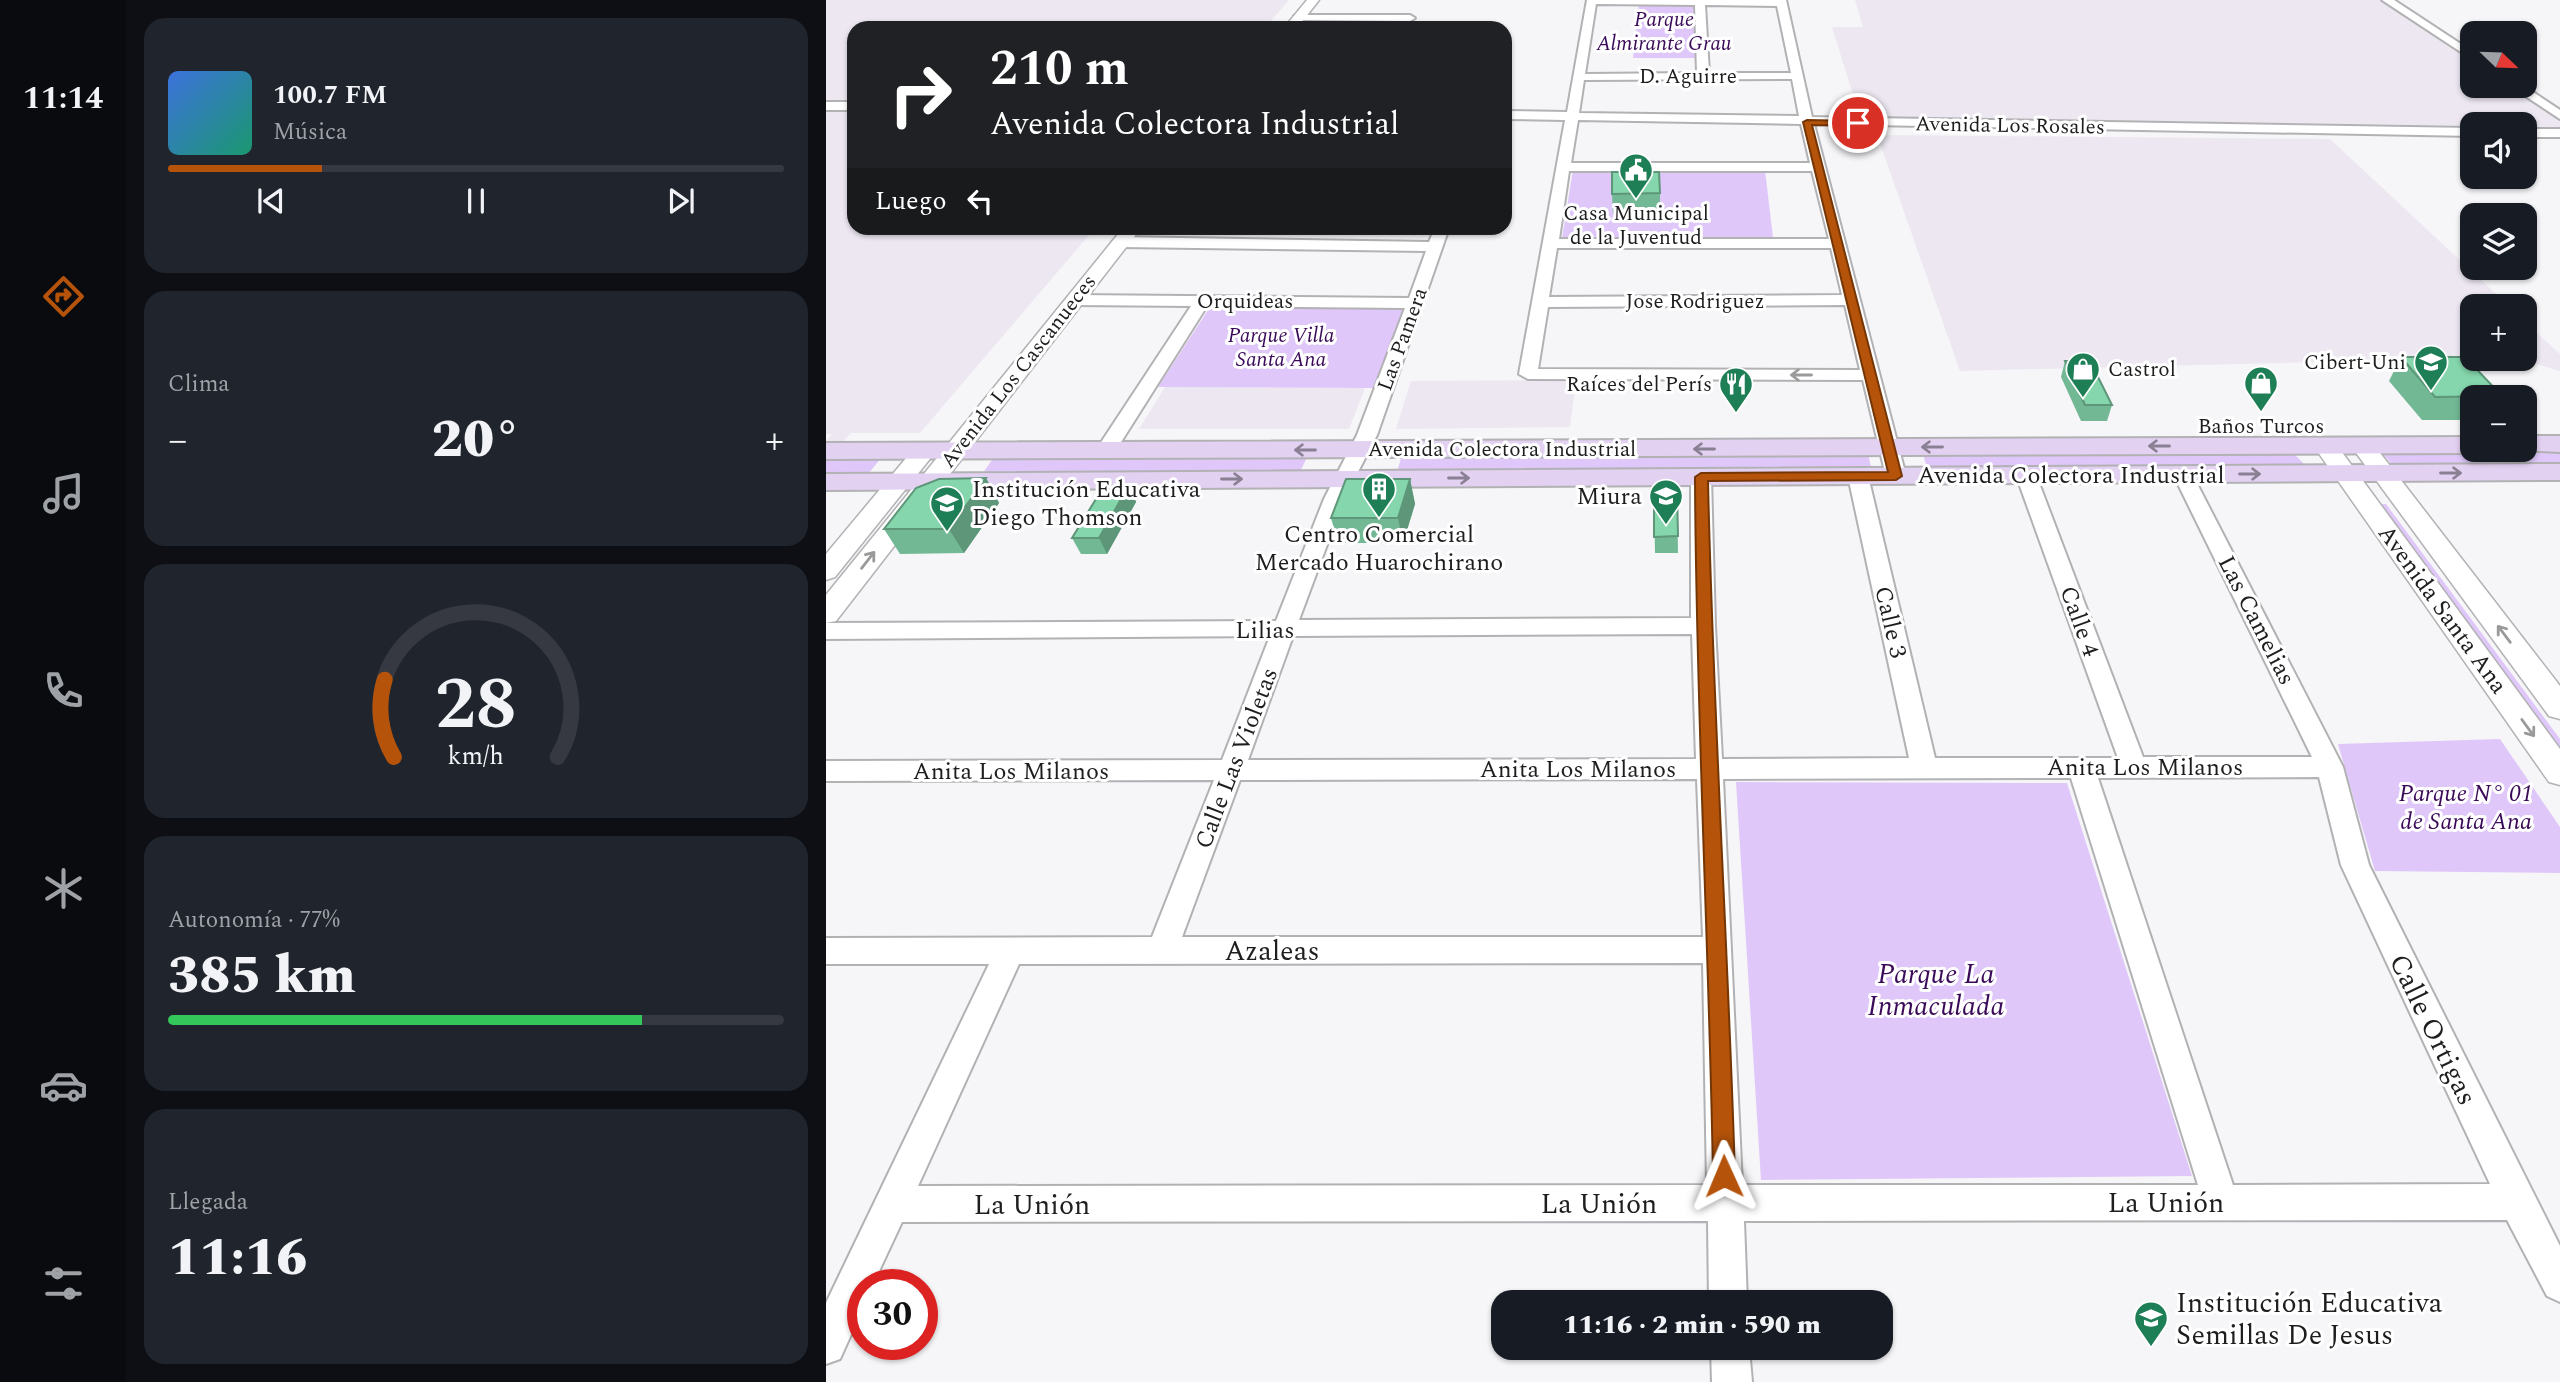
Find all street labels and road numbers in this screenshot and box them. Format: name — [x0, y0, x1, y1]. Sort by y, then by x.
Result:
street label: D. Aguirre — [1639, 61, 1737, 93]
street label: Avenida Los Rosales — [1915, 108, 2105, 144]
street label: Avenida Los Cascanueces — [933, 268, 1105, 475]
street label: Las Pamera — [1369, 282, 1437, 396]
street label: Orquideas — [1197, 286, 1293, 318]
street label: Jose Rodriguez — [1625, 286, 1765, 318]
street label: Avenida Colectora Industrial — [1368, 434, 1636, 466]
street label: Avenida Colectora Industrial — [1918, 458, 2224, 494]
street label: Avenida Santa Ana — [2368, 518, 2516, 702]
street label: Las Camelias — [2208, 549, 2304, 692]
street label: Calle 4 — [2050, 581, 2108, 662]
street label: Calle 3 — [1864, 583, 1916, 662]
street label: Lilias — [1235, 613, 1295, 649]
street label: Calle Las Violetas — [1186, 662, 1288, 854]
street label: Anita Los Milanos — [2047, 750, 2243, 786]
street label: Anita Los Milanos — [1480, 752, 1676, 788]
street label: Anita Los Milanos — [913, 754, 1109, 790]
street label: Azaleas — [1224, 930, 1320, 973]
street label: Calle Ortigas — [2377, 946, 2488, 1113]
street label: La Unión — [2108, 1182, 2224, 1225]
street label: La Unión — [1541, 1183, 1657, 1226]
street label: La Unión — [974, 1184, 1090, 1227]

